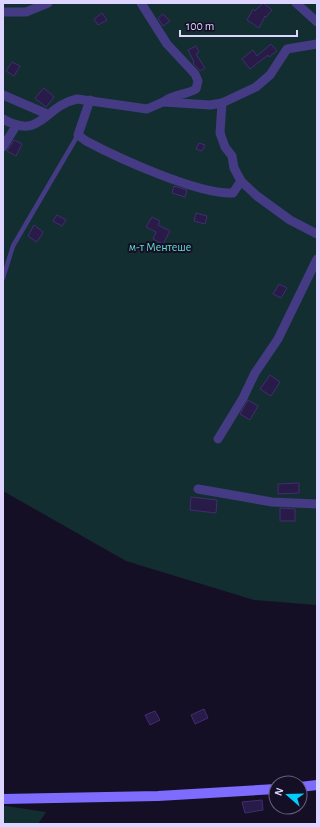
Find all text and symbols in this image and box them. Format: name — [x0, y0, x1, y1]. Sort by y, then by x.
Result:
scale bar — [180, 12, 297, 38]
text: 100 m — [186, 20, 214, 32]
park label: м-т Ментeше — [129, 241, 191, 253]
north arrow — [268, 775, 308, 815]
text: N — [273, 786, 286, 797]

